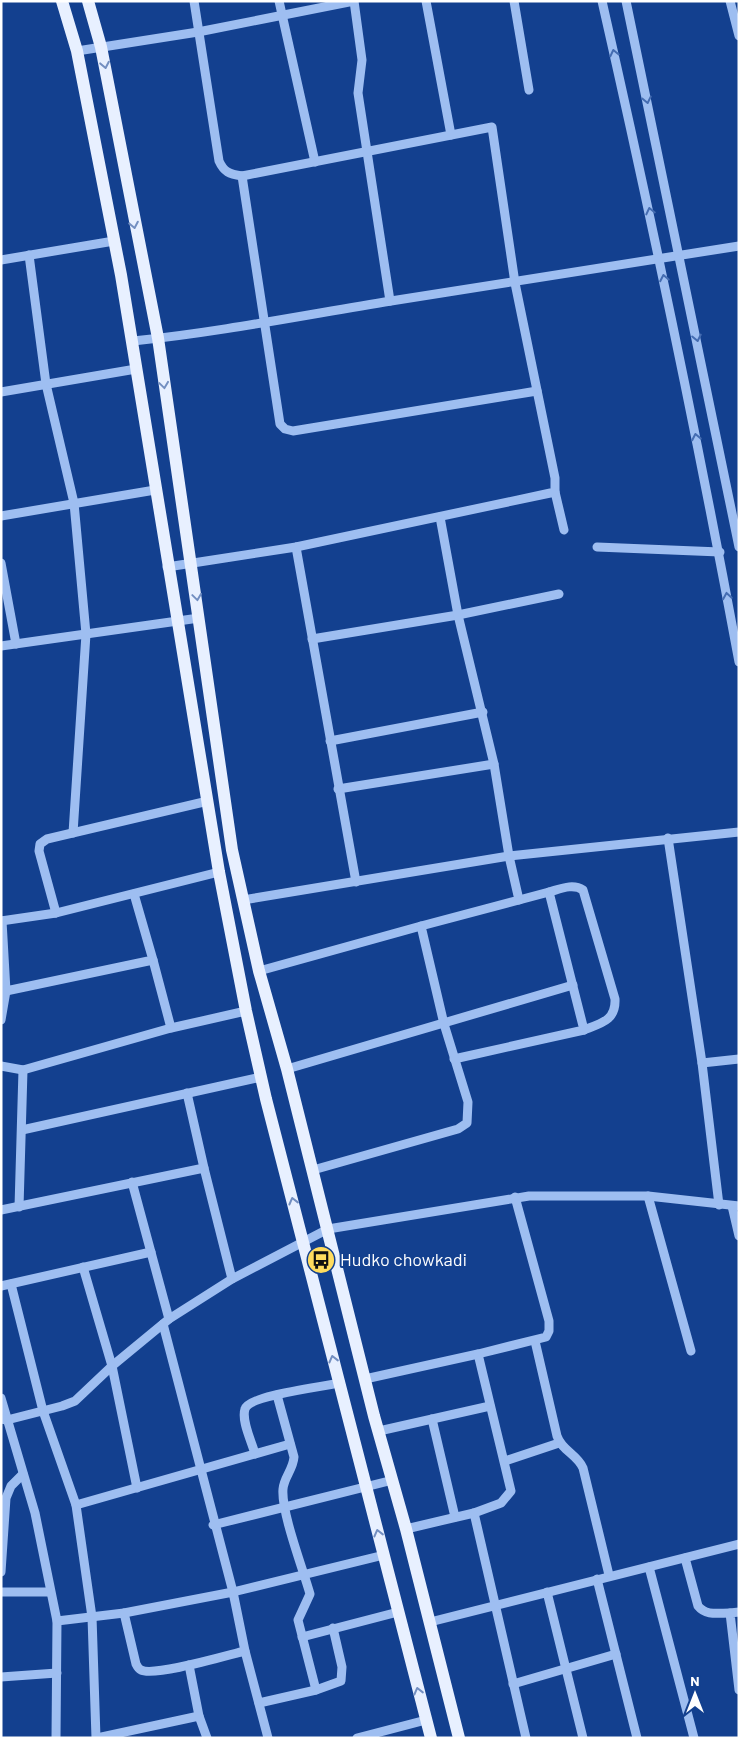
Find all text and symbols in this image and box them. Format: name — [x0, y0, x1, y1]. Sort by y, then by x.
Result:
one-way arrow — [609, 48, 620, 57]
one-way arrow — [99, 61, 109, 70]
one-way arrow — [641, 96, 652, 105]
one-way arrow — [645, 207, 656, 216]
one-way arrow — [129, 221, 139, 229]
one-way arrow — [660, 273, 670, 282]
one-way arrow — [691, 334, 701, 342]
one-way arrow — [159, 380, 169, 389]
one-way arrow — [692, 432, 702, 441]
one-way arrow — [723, 592, 733, 601]
one-way arrow — [191, 593, 201, 602]
one-way arrow — [288, 1198, 298, 1206]
bus stop icon: Hudko chowkadi — [306, 1245, 336, 1275]
place label: Hudko chowkadi — [340, 1248, 467, 1270]
one-way arrow — [328, 1354, 339, 1363]
one-way arrow — [373, 1529, 384, 1538]
north arrow — [670, 1669, 720, 1719]
text: N — [690, 1672, 700, 1689]
one-way arrow — [414, 1687, 424, 1695]

